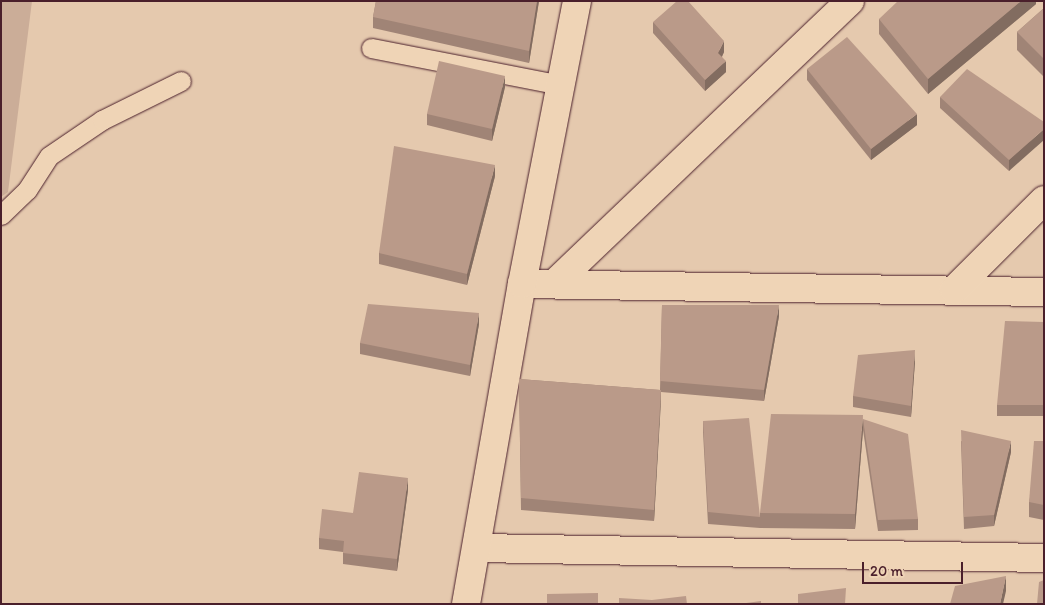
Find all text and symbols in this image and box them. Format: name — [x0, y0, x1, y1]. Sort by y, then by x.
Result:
scale bar — [865, 552, 966, 584]
text: 20 m — [870, 562, 903, 580]

